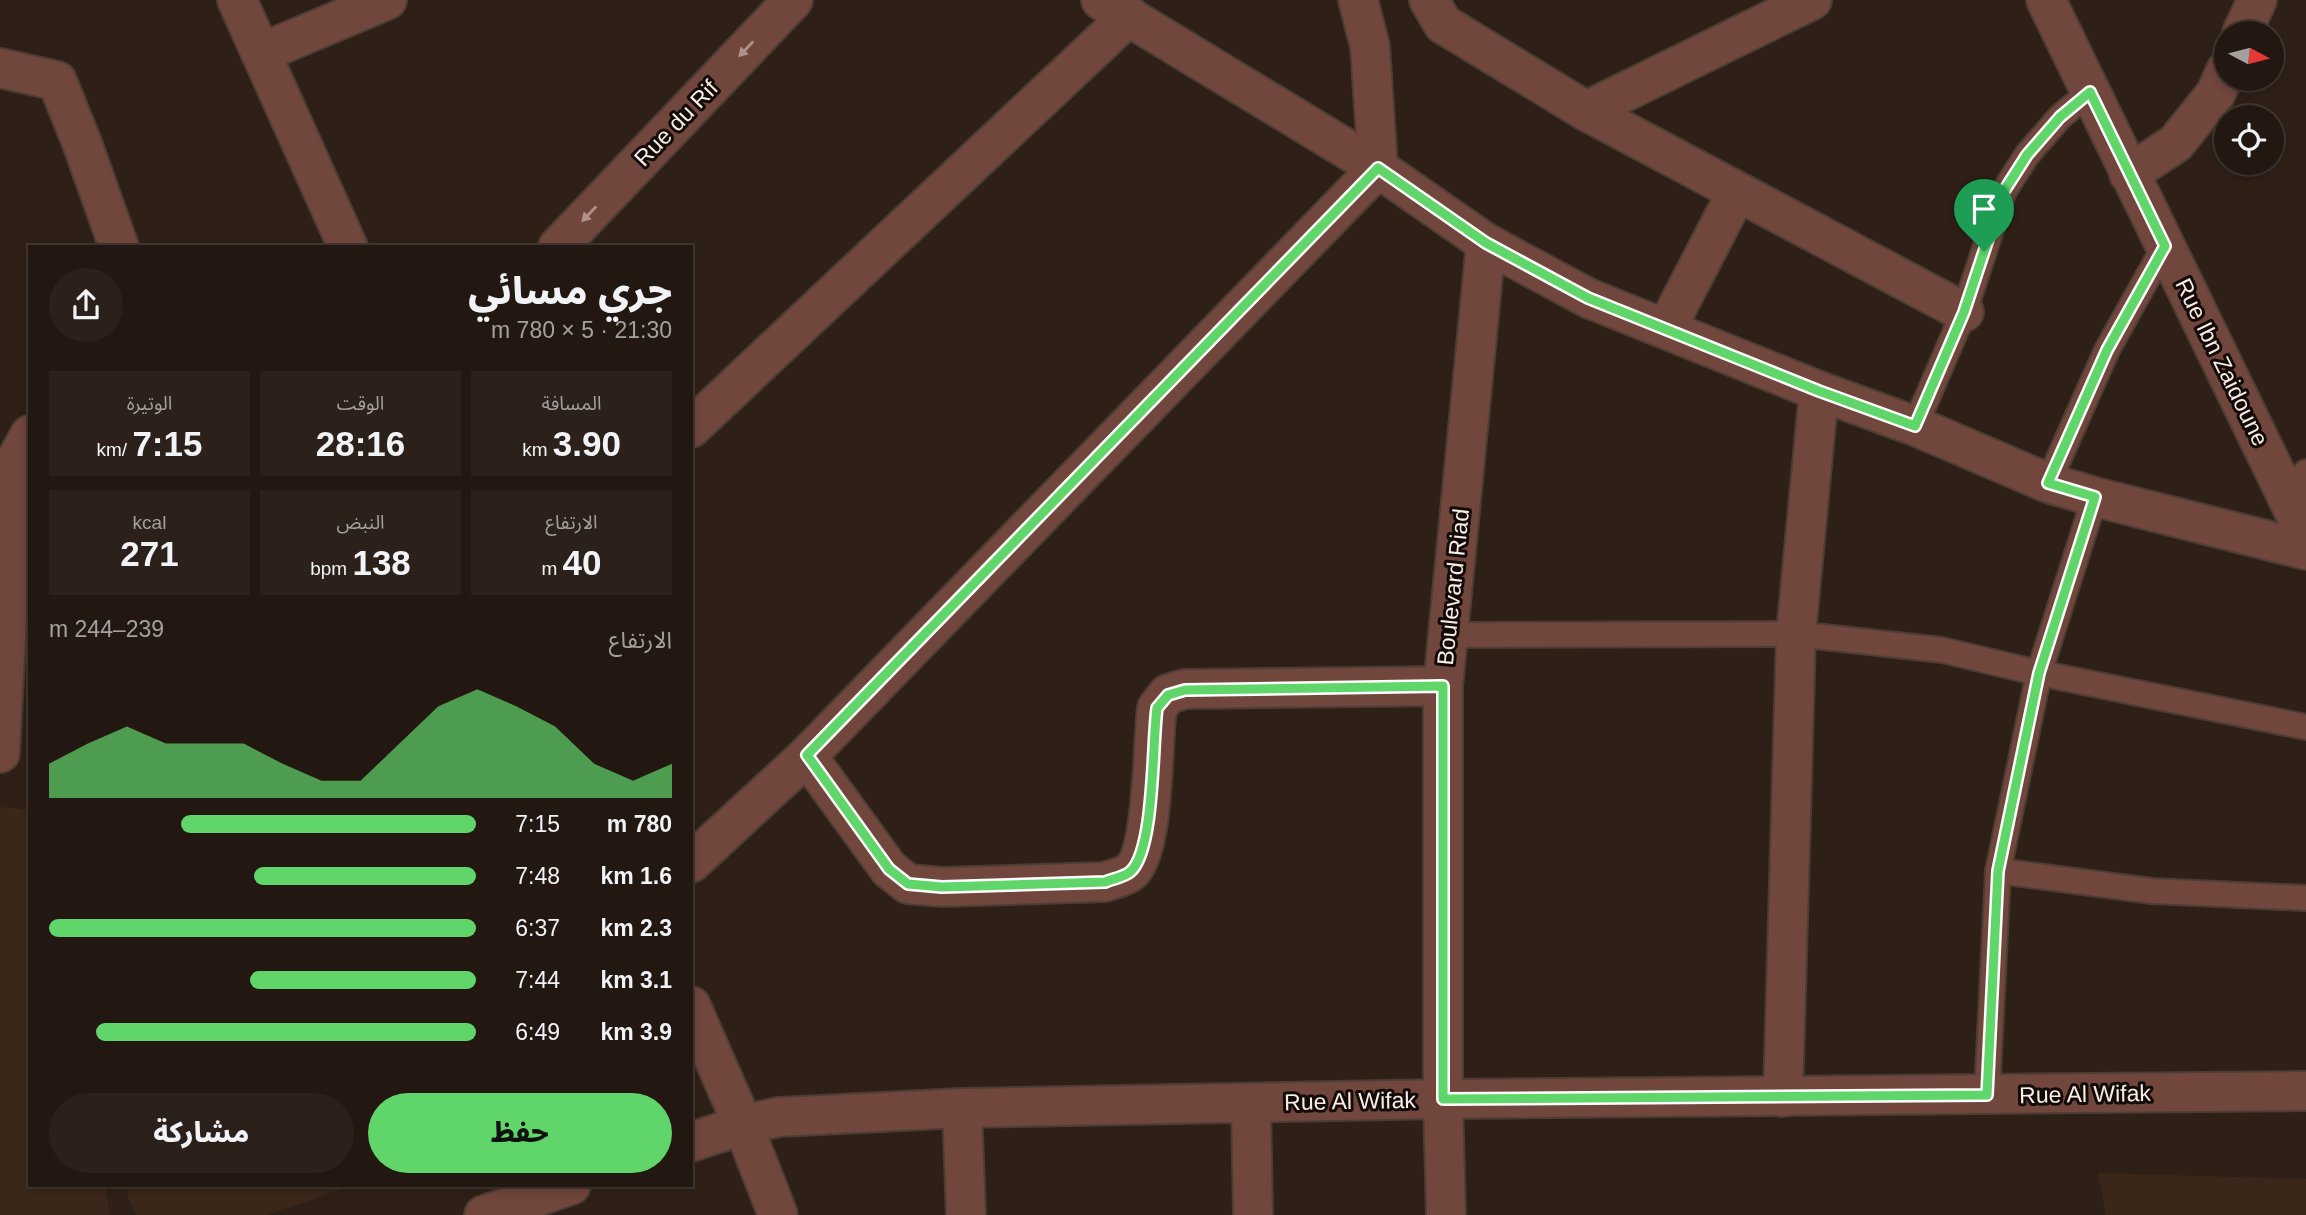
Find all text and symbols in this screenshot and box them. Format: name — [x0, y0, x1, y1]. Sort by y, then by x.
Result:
north arrow — [2214, 21, 2284, 91]
map controls — [2214, 21, 2284, 175]
one-way arrow — [737, 41, 754, 58]
street label: Rue du Rif — [629, 74, 724, 171]
button: locate — [2214, 105, 2284, 175]
pin — [1954, 179, 2014, 251]
icon: arrive — [1965, 190, 2003, 228]
one-way arrow — [581, 206, 598, 223]
button: share — [49, 268, 123, 342]
text: جري مسائي — [468, 270, 672, 312]
street label: Rue Ibn Zaidoune — [2170, 274, 2274, 450]
text: 21:30 · 5 × 780 m — [491, 317, 672, 343]
text: الوتيرة — [127, 393, 172, 414]
text: الوقت — [337, 393, 384, 414]
text: المسافة — [542, 393, 601, 414]
text: 7:15 — [132, 424, 202, 463]
text: 28:16 — [316, 424, 405, 463]
text: 3.90 — [553, 424, 621, 463]
text: /km — [97, 439, 132, 460]
text: km — [522, 439, 553, 460]
street label: Boulevard Riad — [1432, 507, 1474, 667]
text: kcal — [133, 512, 166, 533]
text: النبض — [336, 512, 385, 533]
text: الارتفاع — [545, 512, 598, 533]
text: 271 — [120, 534, 179, 573]
text: 138 — [352, 543, 411, 582]
text: 40 — [563, 543, 602, 582]
text: bpm — [310, 558, 352, 579]
text: m — [541, 558, 563, 579]
text: 239–244 m — [49, 616, 164, 642]
text: الارتفاع — [609, 627, 672, 653]
text: 7:15 — [515, 811, 560, 837]
text: 780 m — [607, 811, 672, 837]
text: 7:48 — [515, 863, 560, 889]
text: 1.6 km — [600, 863, 672, 889]
text: 6:37 — [515, 915, 560, 941]
text: 2.3 km — [600, 915, 672, 941]
text: 7:44 — [515, 967, 560, 993]
text: 3.1 km — [600, 967, 672, 993]
text: 6:49 — [515, 1019, 560, 1045]
text: 3.9 km — [600, 1019, 672, 1045]
street label: Rue Al Wifak — [2019, 1080, 2152, 1108]
street label: Rue Al Wifak — [1284, 1087, 1417, 1115]
button: مشاركة — [49, 1093, 354, 1173]
button: حفظ — [368, 1093, 672, 1173]

